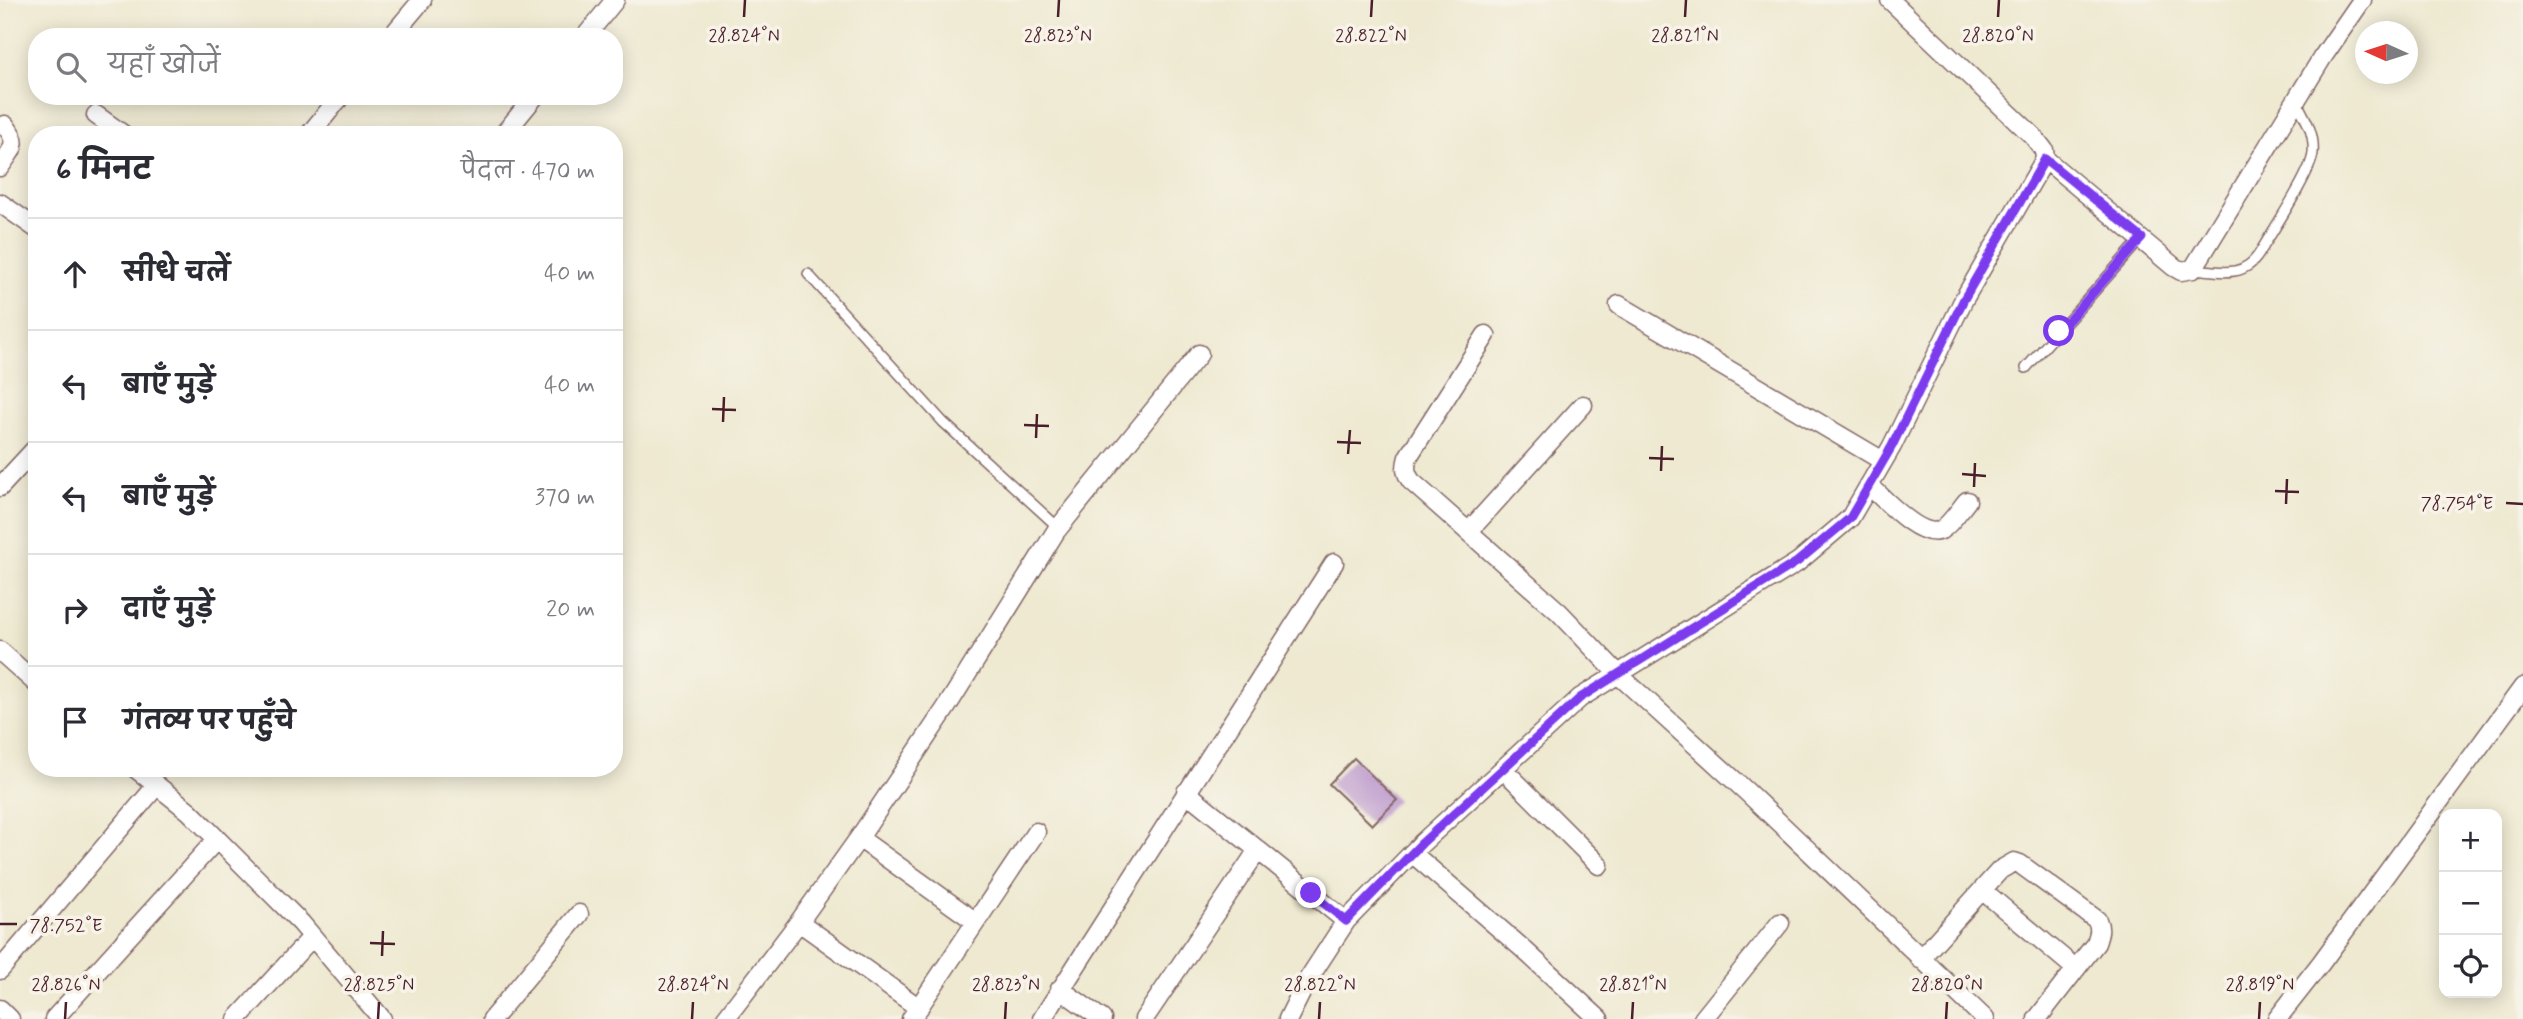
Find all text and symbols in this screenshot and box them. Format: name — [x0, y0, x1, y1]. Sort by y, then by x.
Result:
north arrow — [2355, 21, 2418, 84]
text: 28.824°N — [708, 24, 780, 48]
text: 28.823°N — [1024, 24, 1092, 48]
text: 28.822°N — [1335, 24, 1407, 48]
text: 28.821°N — [1651, 24, 1719, 48]
text: 28.820°N — [1962, 24, 2034, 48]
search box — [28, 28, 623, 105]
icon: search — [52, 48, 90, 86]
text: यहाँ खोजें — [108, 49, 220, 83]
text: 6 मिनट — [56, 151, 152, 190]
text: पैदल · 470 m — [461, 157, 595, 187]
icon: ahead — [56, 255, 94, 293]
text: सीधे चलें — [123, 257, 230, 291]
text: 40 m — [544, 259, 595, 289]
route start — [2043, 315, 2074, 346]
icon: left — [56, 367, 94, 405]
text: बाएँ मुड़ें — [123, 369, 215, 403]
text: 40 m — [544, 371, 595, 401]
icon: left — [56, 479, 94, 517]
text: बाएँ मुड़ें — [123, 481, 215, 515]
text: 370 m — [535, 483, 595, 513]
text: 78.754°E — [2421, 492, 2493, 516]
icon: right — [56, 591, 94, 629]
text: दाएँ मुड़ें — [123, 593, 214, 627]
text: 20 m — [546, 595, 595, 625]
icon: arrive — [56, 703, 94, 741]
text: गंतव्य पर पहुँचे — [123, 705, 295, 739]
map controls — [2439, 809, 2502, 998]
button: + — [2439, 809, 2502, 872]
button: − — [2439, 872, 2502, 935]
route end — [1295, 877, 1326, 908]
text: 78.752°E — [30, 914, 102, 938]
button: locate — [2439, 935, 2502, 998]
text: 28.826°N — [31, 973, 101, 997]
text: 28.825°N — [344, 973, 414, 997]
text: 28.824°N — [657, 973, 729, 997]
text: 28.823°N — [972, 973, 1040, 997]
text: 28.822°N — [1284, 973, 1356, 997]
text: 28.821°N — [1599, 973, 1667, 997]
text: 28.820°N — [1911, 973, 1983, 997]
text: 28.819°N — [2226, 973, 2294, 997]

